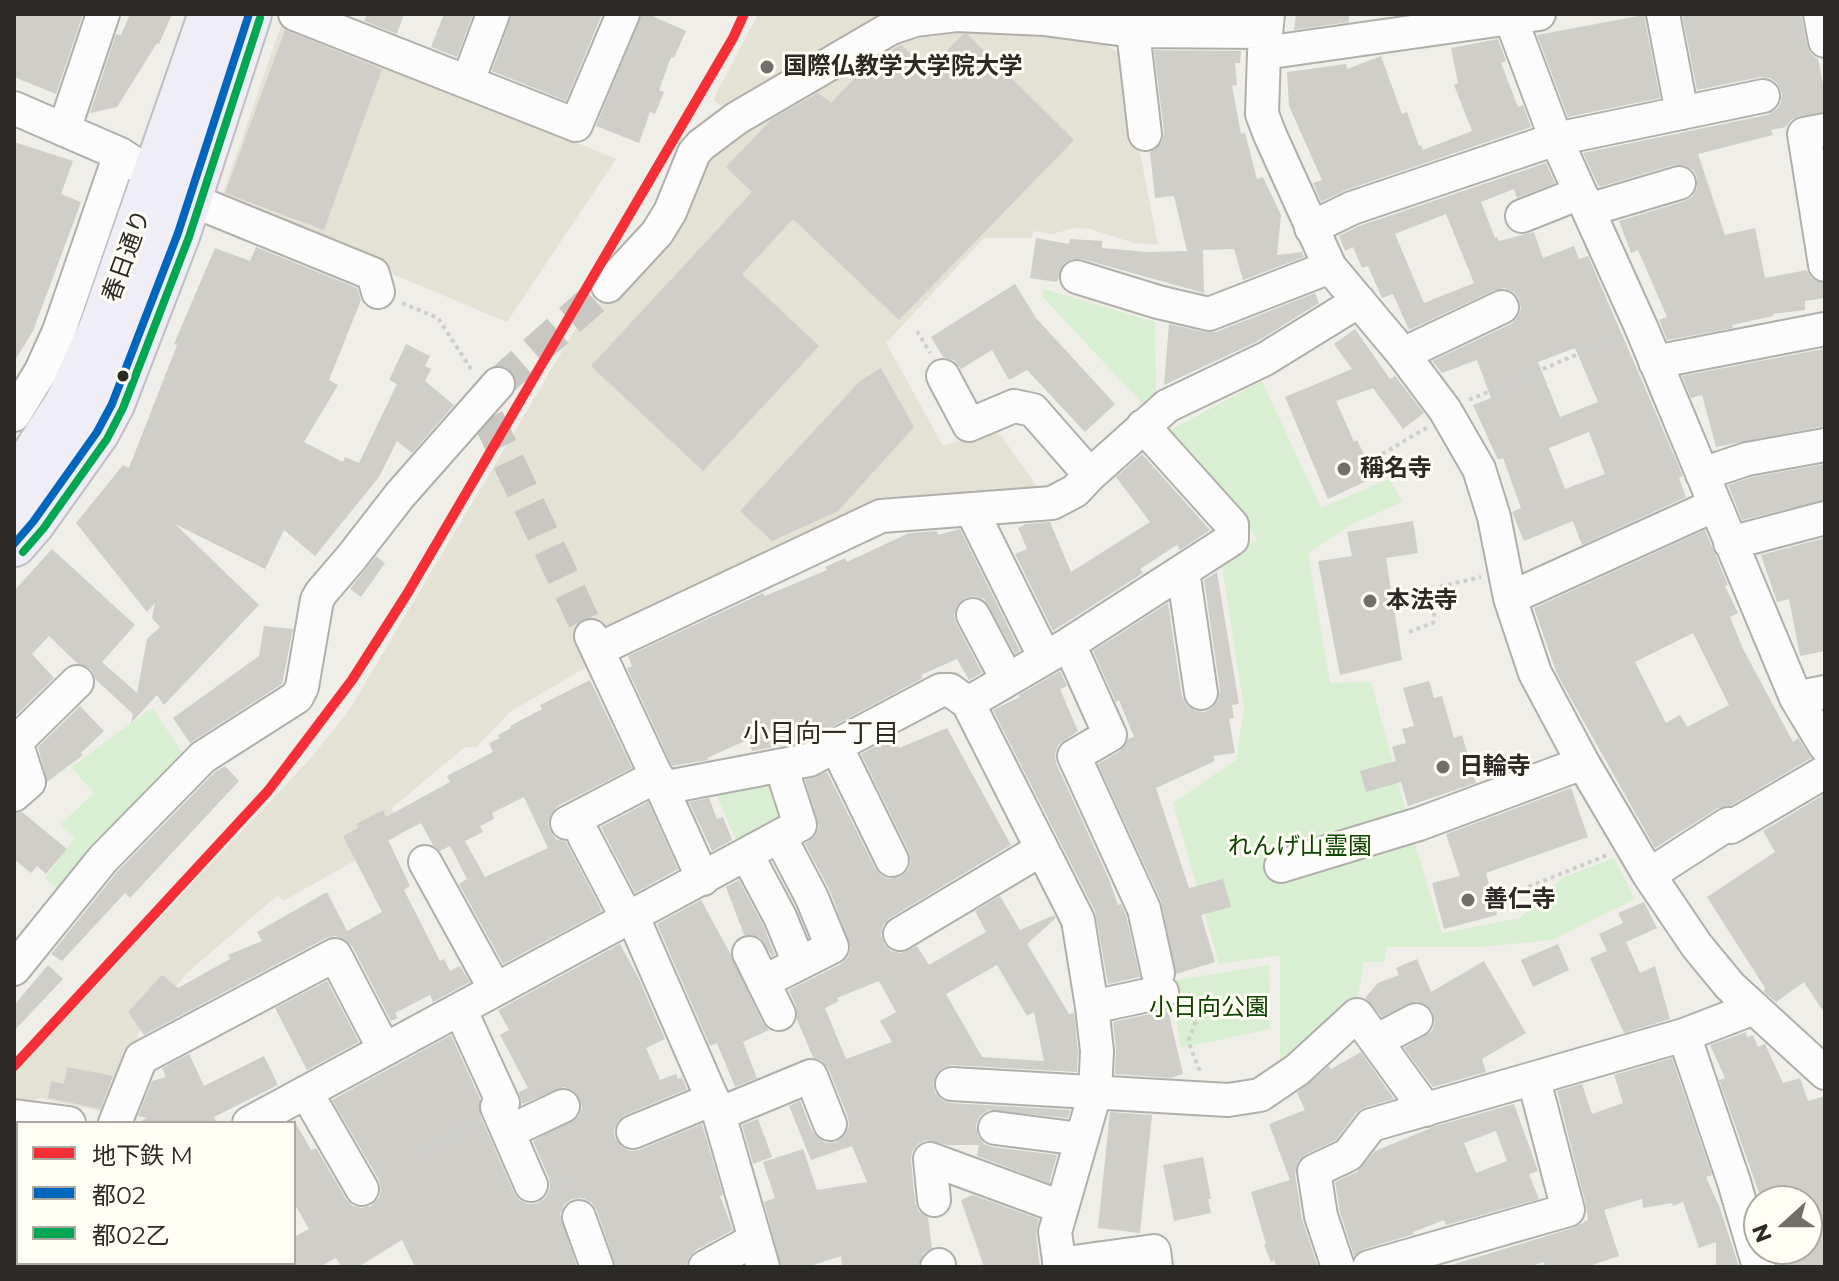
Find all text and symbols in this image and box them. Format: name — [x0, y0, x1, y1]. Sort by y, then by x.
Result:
place label: 国際仏教学大学院大学 — [783, 53, 1023, 81]
marker: 国際仏教学大学院大学 — [758, 58, 776, 76]
street label: 春日通り — [97, 206, 157, 306]
unlabelled marker — [115, 368, 131, 384]
place label: 稱名寺 — [1360, 455, 1432, 483]
marker: 稱名寺 — [1335, 460, 1353, 478]
place label: 本法寺 — [1386, 587, 1458, 615]
marker: 本法寺 — [1361, 592, 1379, 610]
district label: 小日向一丁目 — [743, 718, 899, 750]
place label: 日輪寺 — [1459, 753, 1531, 781]
marker: 日輪寺 — [1434, 758, 1452, 776]
park label: れんげ山霊園 — [1228, 833, 1372, 861]
place label: 善仁寺 — [1484, 886, 1556, 914]
marker: 善仁寺 — [1459, 891, 1477, 909]
park label: 小日向公園 — [1149, 994, 1269, 1022]
legend — [16, 1121, 296, 1265]
text: 地下鉄 M — [92, 1141, 193, 1170]
text: 都02 — [92, 1181, 146, 1210]
north arrow — [1743, 1185, 1823, 1265]
text: N — [1746, 1220, 1778, 1246]
text: 都02乙 — [92, 1221, 170, 1250]

